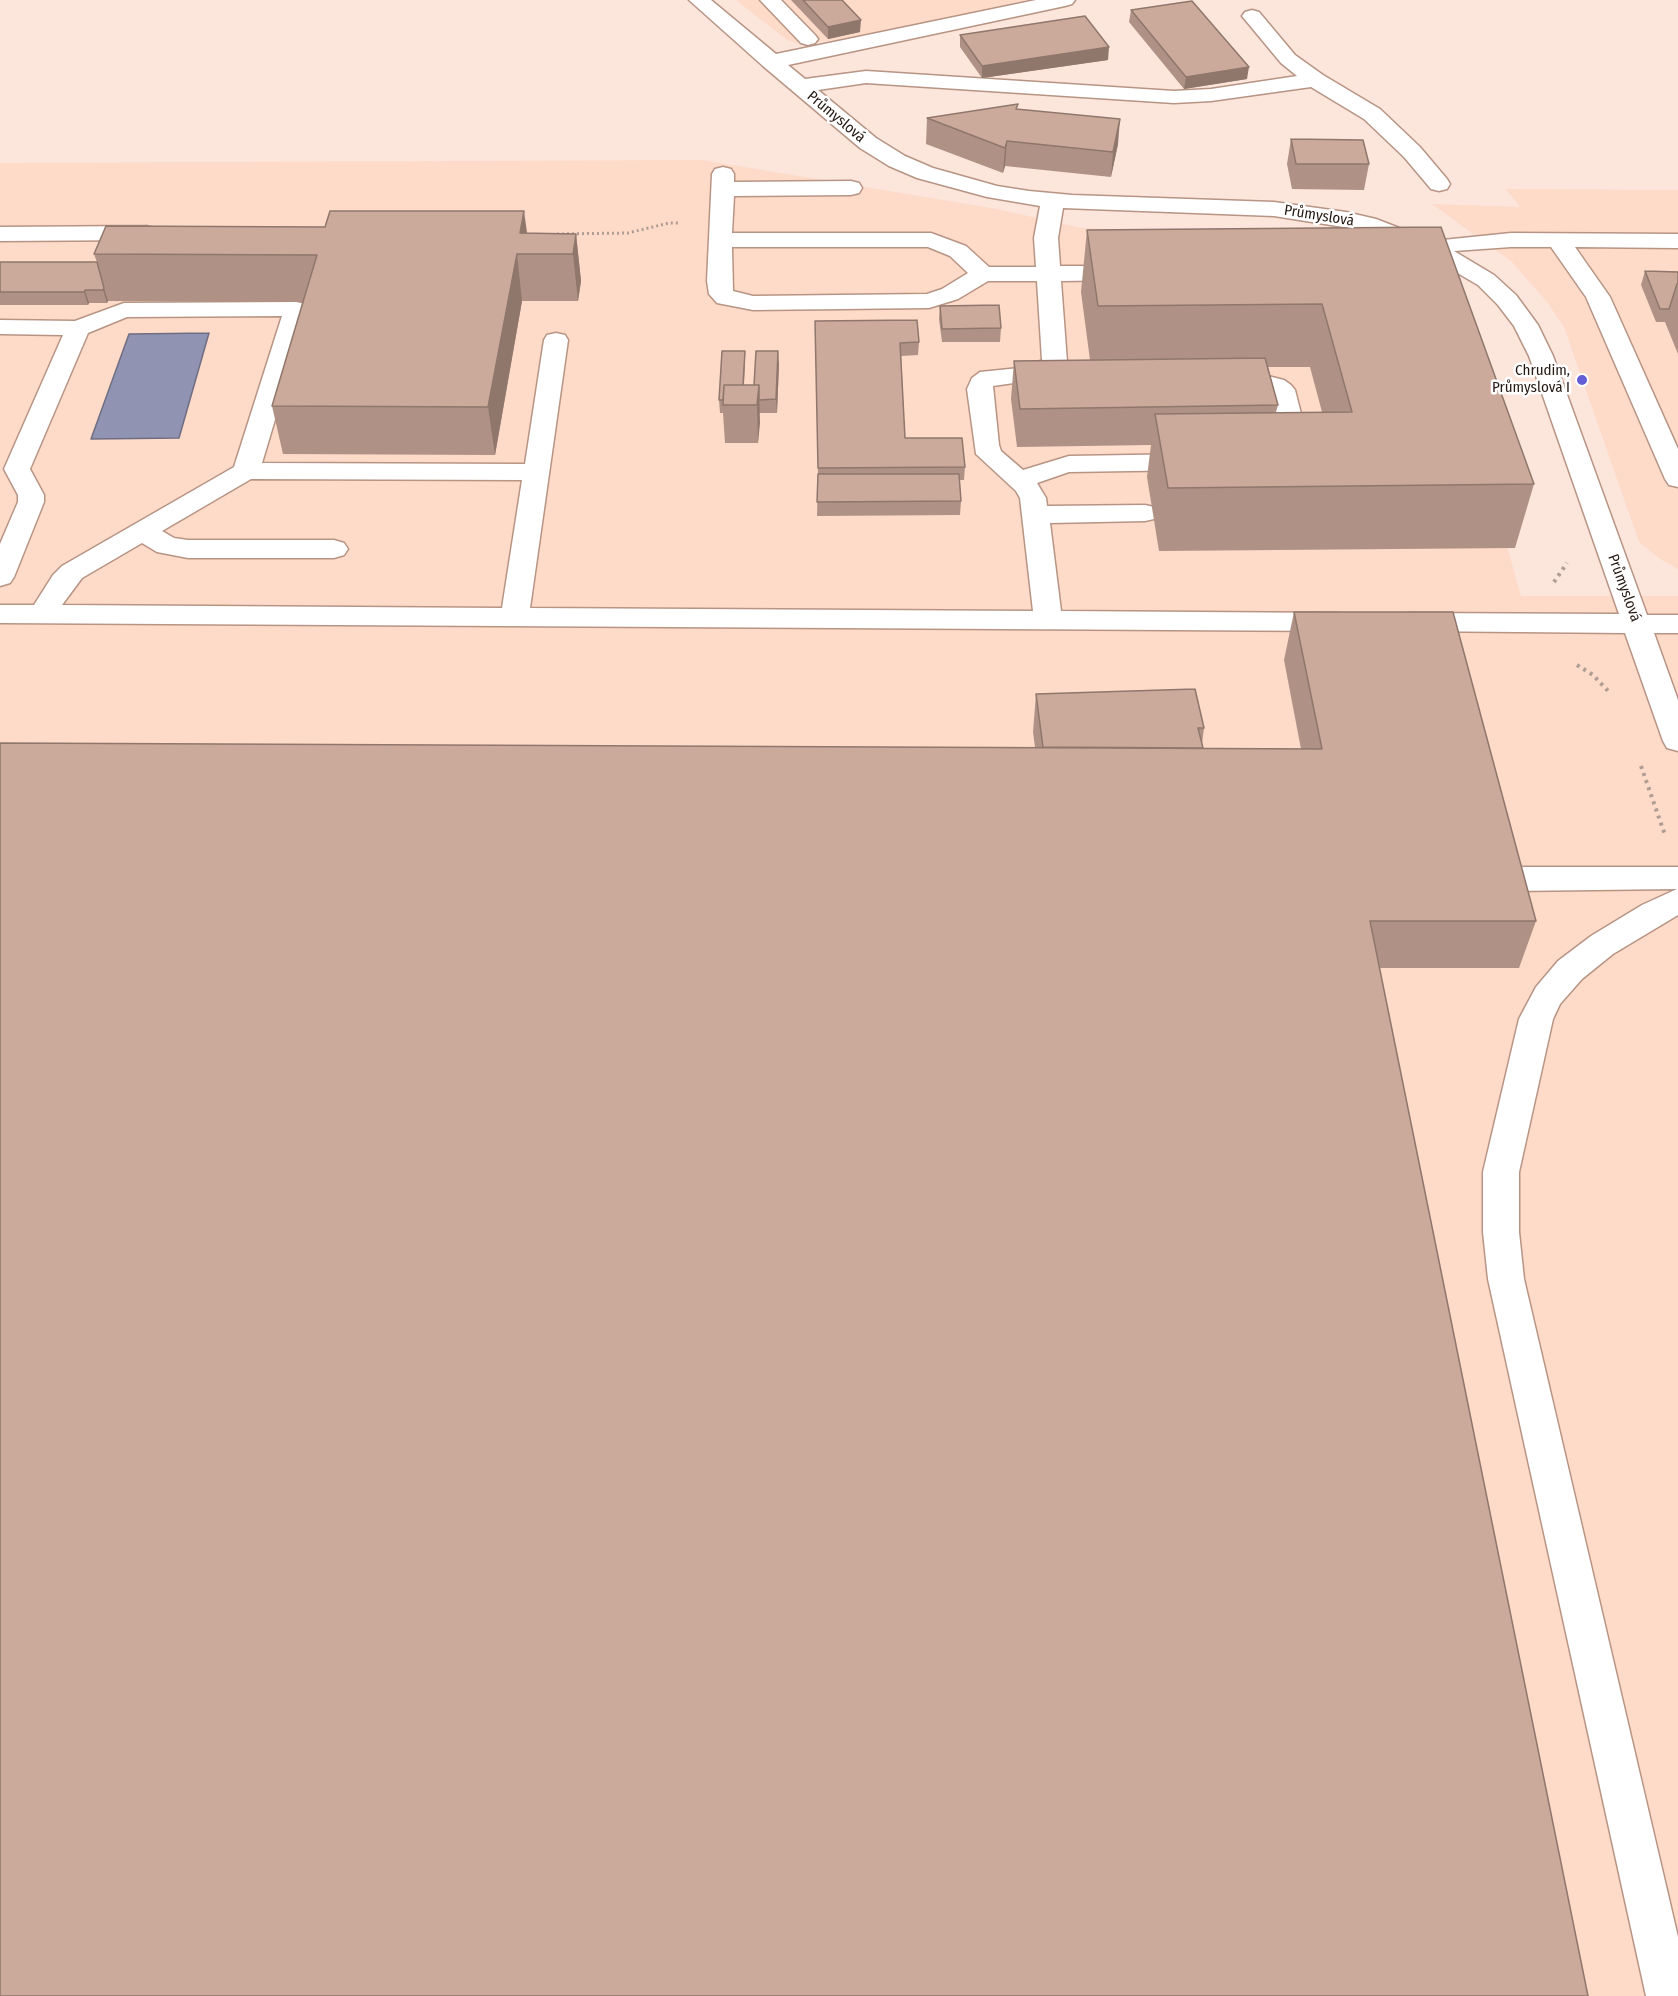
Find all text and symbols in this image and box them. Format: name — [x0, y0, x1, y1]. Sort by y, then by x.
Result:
street label: Průmyslová — [803, 87, 869, 147]
street label: Průmyslová — [1283, 202, 1355, 230]
place label: Chrudim, Průmyslová I — [1492, 362, 1570, 397]
marker: Chrudim, Průmyslová I — [1575, 373, 1589, 387]
street label: Průmyslová — [1603, 552, 1645, 624]

